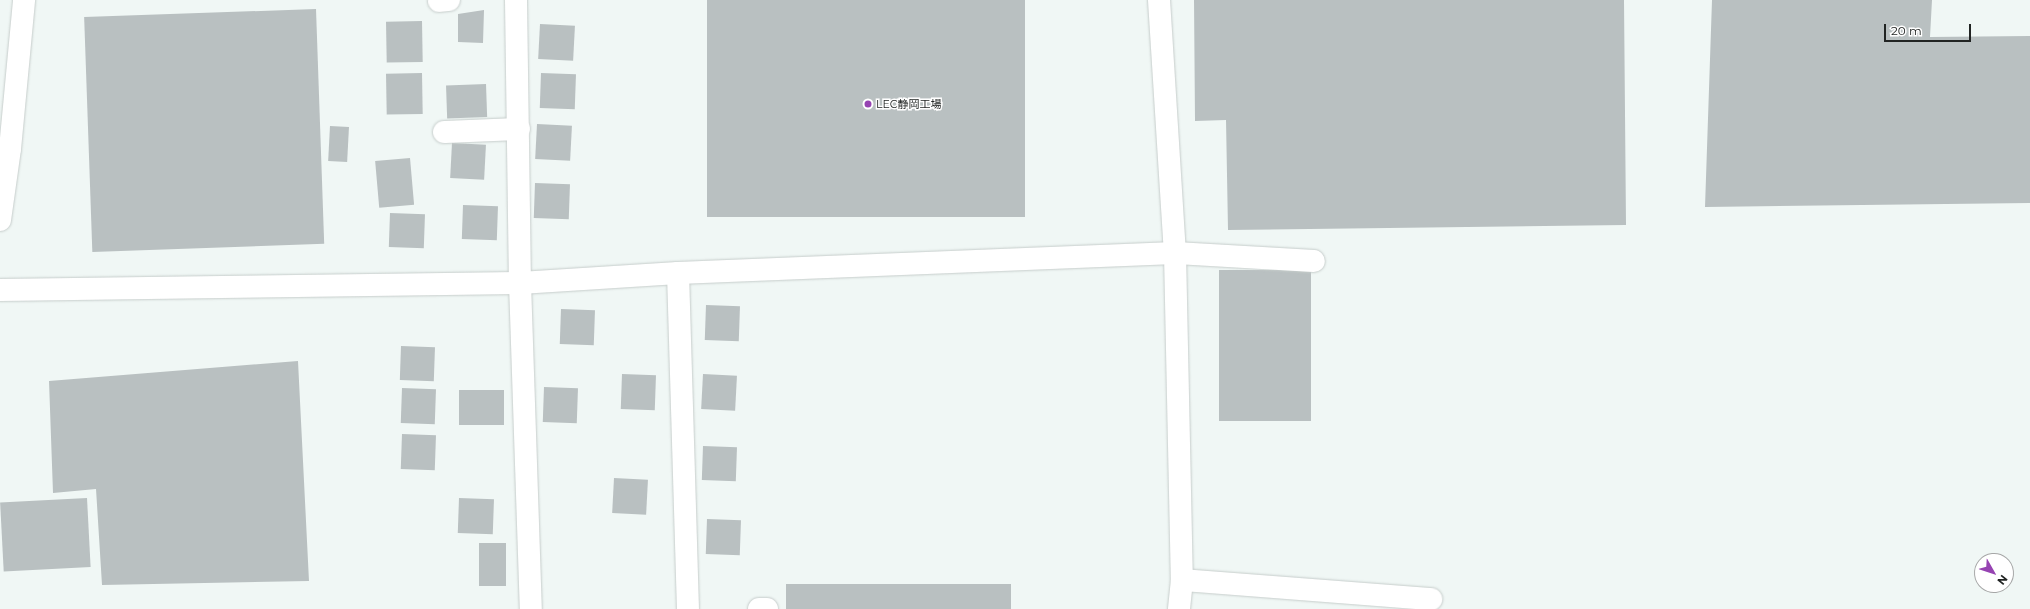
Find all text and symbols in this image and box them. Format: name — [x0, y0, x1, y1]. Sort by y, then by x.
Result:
scale bar — [1886, 16, 1973, 42]
text: 20 m — [1891, 23, 1922, 38]
place label: LEC静岡工場 — [876, 97, 942, 111]
marker: LEC静岡工場 — [863, 99, 873, 109]
north arrow — [1974, 553, 2014, 593]
text: N — [1994, 572, 2011, 588]

